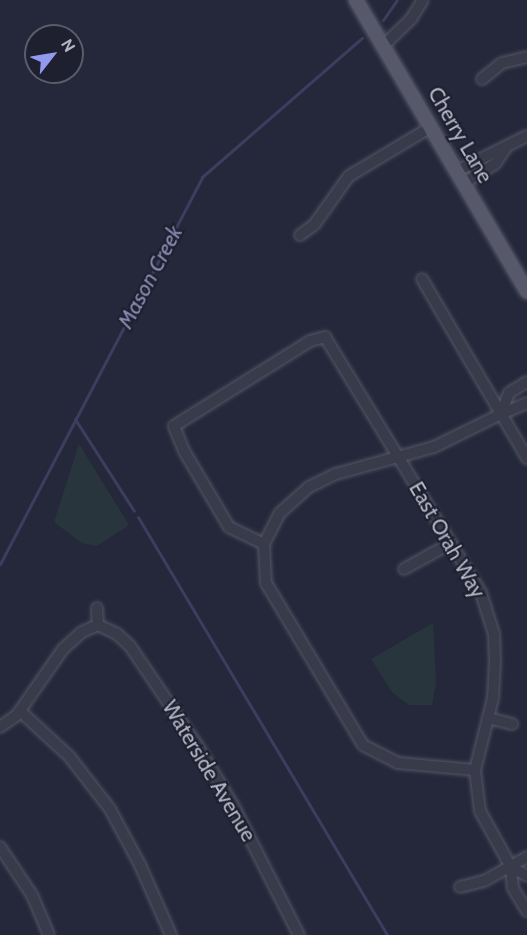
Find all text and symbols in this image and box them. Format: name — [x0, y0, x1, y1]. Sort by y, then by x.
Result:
north arrow — [24, 24, 84, 84]
text: N — [57, 36, 79, 55]
street label: Cherry Lane — [422, 82, 498, 188]
water label: Mason Creek — [112, 221, 188, 333]
street label: East Orah Way — [404, 477, 490, 603]
street label: Waterside Avenue — [157, 696, 261, 846]

